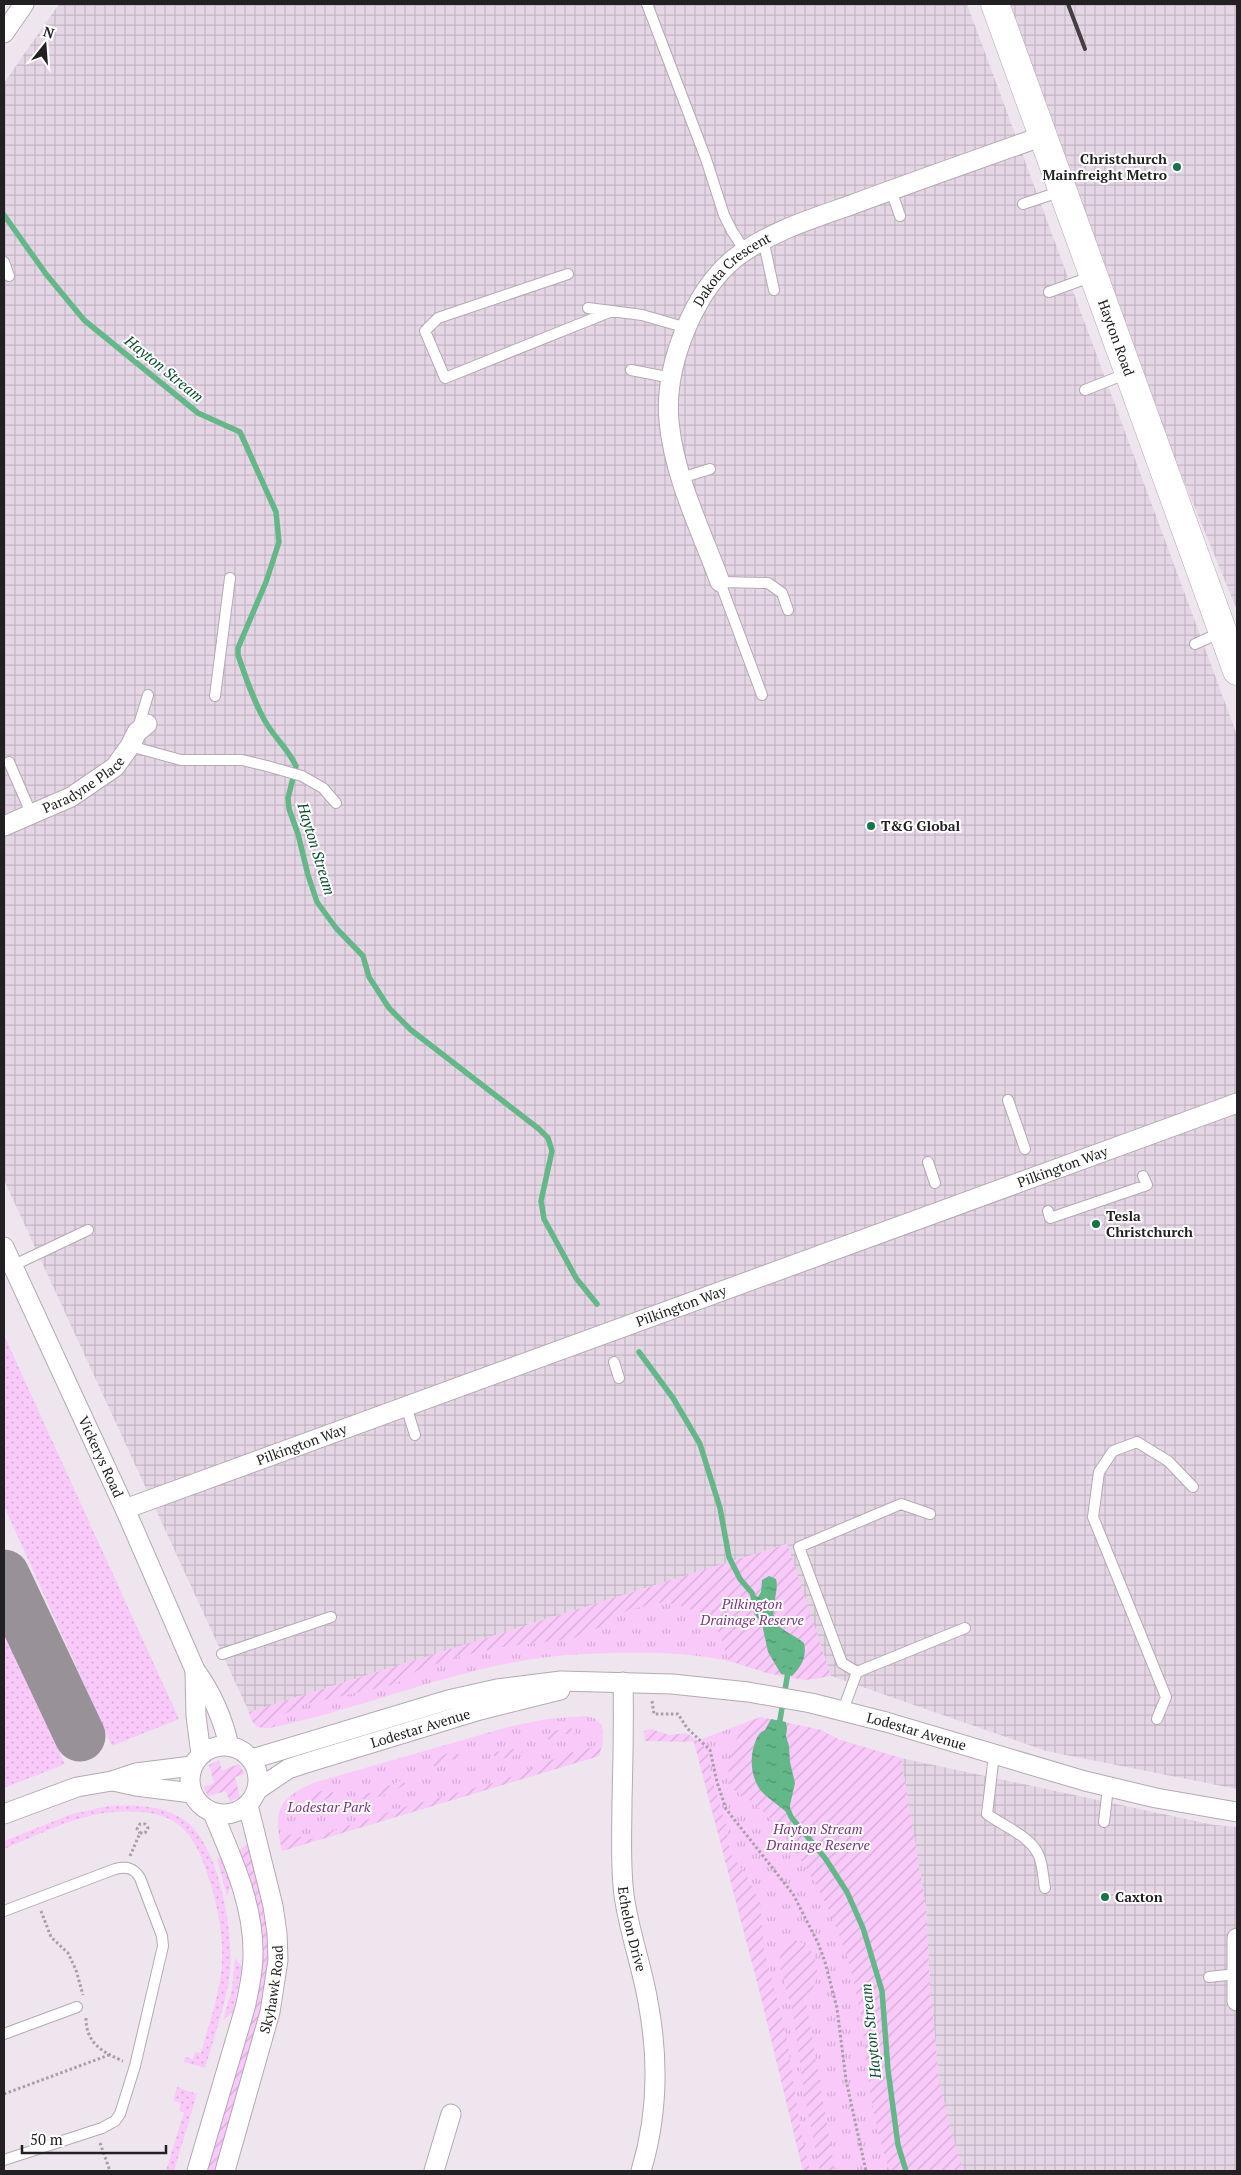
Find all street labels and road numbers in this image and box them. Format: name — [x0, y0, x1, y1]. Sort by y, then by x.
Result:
street label: Dakota Crescent — [688, 227, 774, 310]
street label: Hayton Road — [1094, 297, 1139, 379]
street label: Paradyne Place — [39, 752, 129, 817]
street label: Pilkington Way — [1014, 1141, 1111, 1191]
street label: Pilkington Way — [633, 1280, 730, 1331]
street label: Vickerys Road — [74, 1413, 128, 1501]
street label: Pilkington Way — [254, 1419, 350, 1469]
street label: Lodestar Avenue — [368, 1704, 472, 1752]
street label: Lodestar Avenue — [865, 1707, 969, 1754]
street label: Echelon Drive — [614, 1885, 651, 1974]
street label: Skyhawk Road — [254, 1945, 287, 2035]

